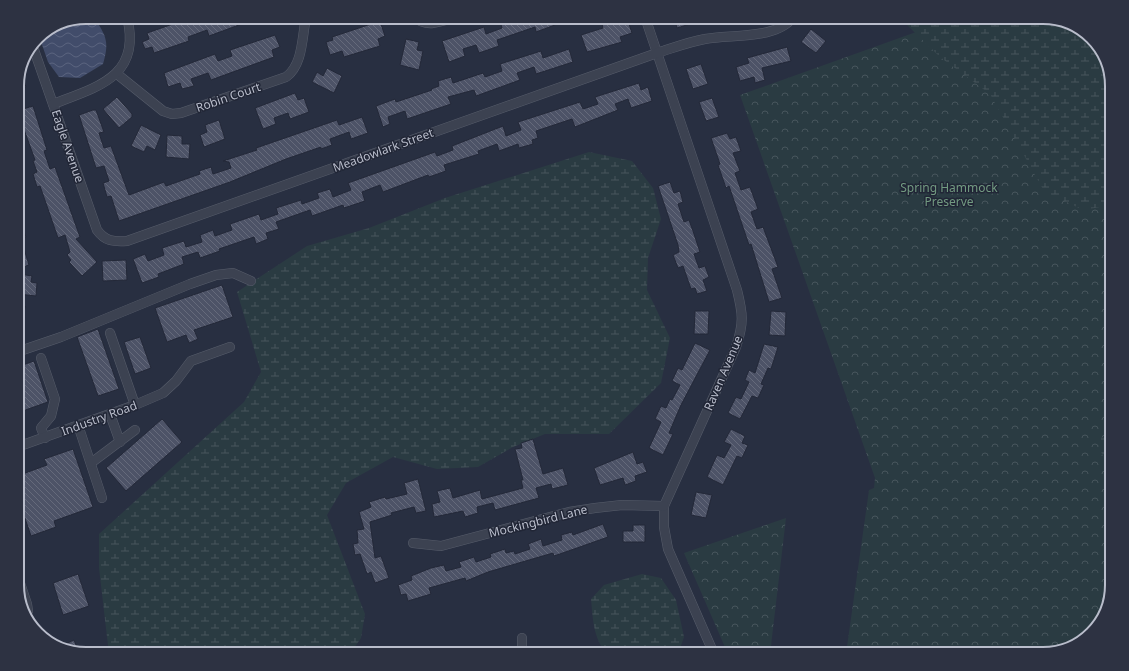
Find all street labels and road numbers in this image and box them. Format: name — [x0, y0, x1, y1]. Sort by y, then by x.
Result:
street label: Robin Court — [193, 78, 263, 116]
street label: Eagle Avenue — [48, 107, 88, 185]
street label: Meadowlark Street — [330, 124, 436, 176]
street label: Raven Avenue — [700, 333, 746, 413]
street label: Industry Road — [59, 396, 139, 440]
street label: Mockingbird Lane — [487, 500, 589, 541]

